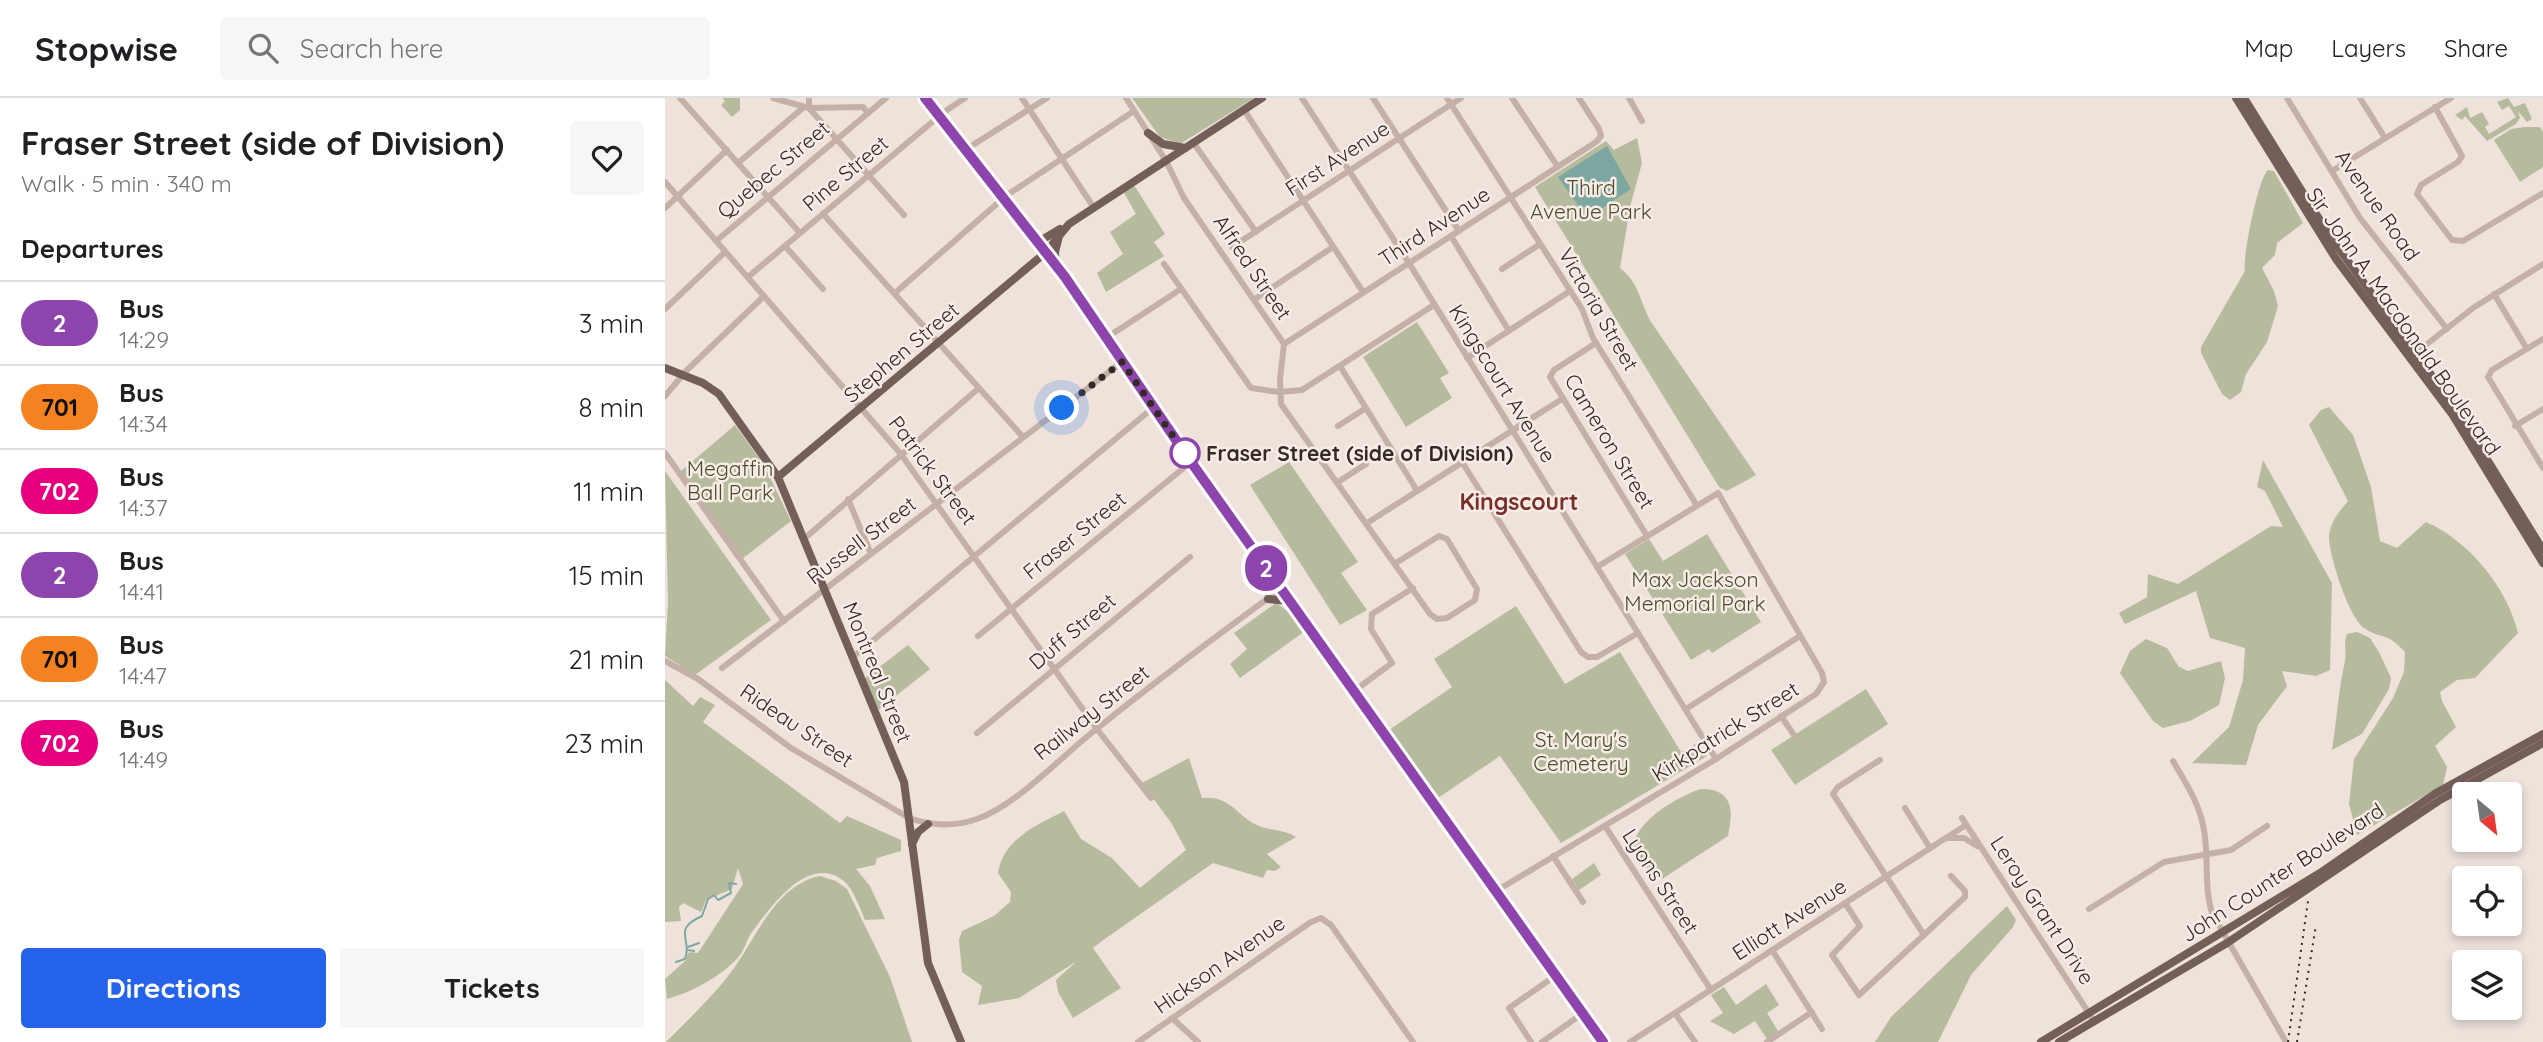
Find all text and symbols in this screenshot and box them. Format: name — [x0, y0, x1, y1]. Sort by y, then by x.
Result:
search box — [220, 17, 710, 80]
text: Stopwise — [35, 28, 178, 69]
icon: search — [244, 29, 282, 67]
text: Search here — [300, 32, 443, 65]
text: Map — [2244, 33, 2293, 63]
text: Layers — [2331, 33, 2406, 63]
text: Share — [2444, 33, 2508, 63]
street label: Quebec Street — [712, 114, 834, 224]
street label: First Avenue — [1280, 115, 1394, 201]
button: heart — [570, 121, 644, 195]
text: Fraser Street (side of Division) — [21, 122, 504, 163]
street label: Pine Street — [797, 130, 893, 216]
street label: Avenue Road — [2330, 144, 2426, 266]
text: Walk · 5 min · 340 m — [21, 169, 232, 198]
park label: Third Avenue Park — [1530, 174, 1652, 224]
street label: Third Avenue — [1374, 181, 1494, 271]
street label: Sir John A. Macdonald Boulevard — [2301, 182, 2507, 460]
street label: Alfred Street — [1208, 209, 1298, 325]
text: Departures — [21, 232, 164, 265]
street label: Victoria Street — [1553, 243, 1645, 375]
text: Bus — [119, 292, 164, 325]
street label: Stephen Street — [838, 296, 964, 408]
street label: Kingscourt Avenue — [1444, 299, 1562, 467]
text: 3 min — [579, 307, 644, 340]
text: 2 — [53, 308, 66, 338]
text: 14:29 — [119, 325, 169, 354]
street label: Cameron Street — [1559, 369, 1661, 513]
text: Bus — [119, 376, 164, 409]
your location — [1044, 390, 1079, 425]
text: 8 min — [579, 391, 644, 424]
text: 701 — [41, 392, 78, 422]
text: 14:34 — [119, 409, 168, 438]
street label: Patrick Street — [883, 410, 983, 530]
marker: Fraser Street (side of Division) — [1170, 438, 1200, 468]
place label: Fraser Street (side of Division) — [1206, 440, 1513, 466]
park label: Megaffin Ball Park — [687, 455, 773, 505]
text: Bus — [119, 460, 164, 493]
text: 11 min — [573, 475, 644, 508]
text: 702 — [39, 476, 80, 506]
street label: Fraser Street — [1017, 486, 1131, 584]
district label: Kingscourt — [1460, 487, 1578, 516]
street label: Russell Street — [801, 490, 921, 590]
text: 14:37 — [119, 493, 167, 522]
text: Bus — [119, 544, 164, 577]
line badge: 2 — [1243, 545, 1289, 591]
text: 2 — [1259, 553, 1273, 583]
text: 15 min — [569, 559, 644, 592]
text: 2 — [53, 560, 66, 590]
park label: Max Jackson Memorial Park — [1624, 566, 1766, 616]
text: 14:41 — [119, 577, 164, 606]
street label: Duff Street — [1023, 587, 1121, 675]
street label: Montreal Street — [838, 598, 918, 746]
text: Bus — [119, 628, 164, 661]
text: 21 min — [569, 643, 644, 676]
text: 701 — [41, 644, 78, 674]
street label: Railway Street — [1028, 659, 1154, 765]
text: 14:47 — [119, 661, 167, 690]
street label: Kirkpatrick Street — [1647, 675, 1803, 787]
street label: Rideau Street — [735, 678, 859, 772]
text: Bus — [119, 712, 164, 745]
park label: St. Mary's Cemetery — [1533, 726, 1629, 776]
text: 23 min — [565, 727, 644, 760]
text: 702 — [39, 728, 80, 758]
text: 14:49 — [119, 745, 168, 774]
north arrow — [2452, 782, 2522, 852]
map controls — [2452, 782, 2522, 1020]
street label: John Counter Boulevard — [2176, 797, 2388, 947]
street label: Lyons Street — [1617, 823, 1705, 939]
street label: Leroy Grant Drive — [1985, 831, 2101, 989]
button: locate — [2452, 866, 2522, 936]
street label: Elliott Avenue — [1727, 873, 1851, 965]
street label: Hickson Avenue — [1149, 909, 1289, 1019]
button: Directions — [21, 948, 326, 1028]
button: Tickets — [340, 948, 644, 1028]
button: layers — [2452, 950, 2522, 1020]

